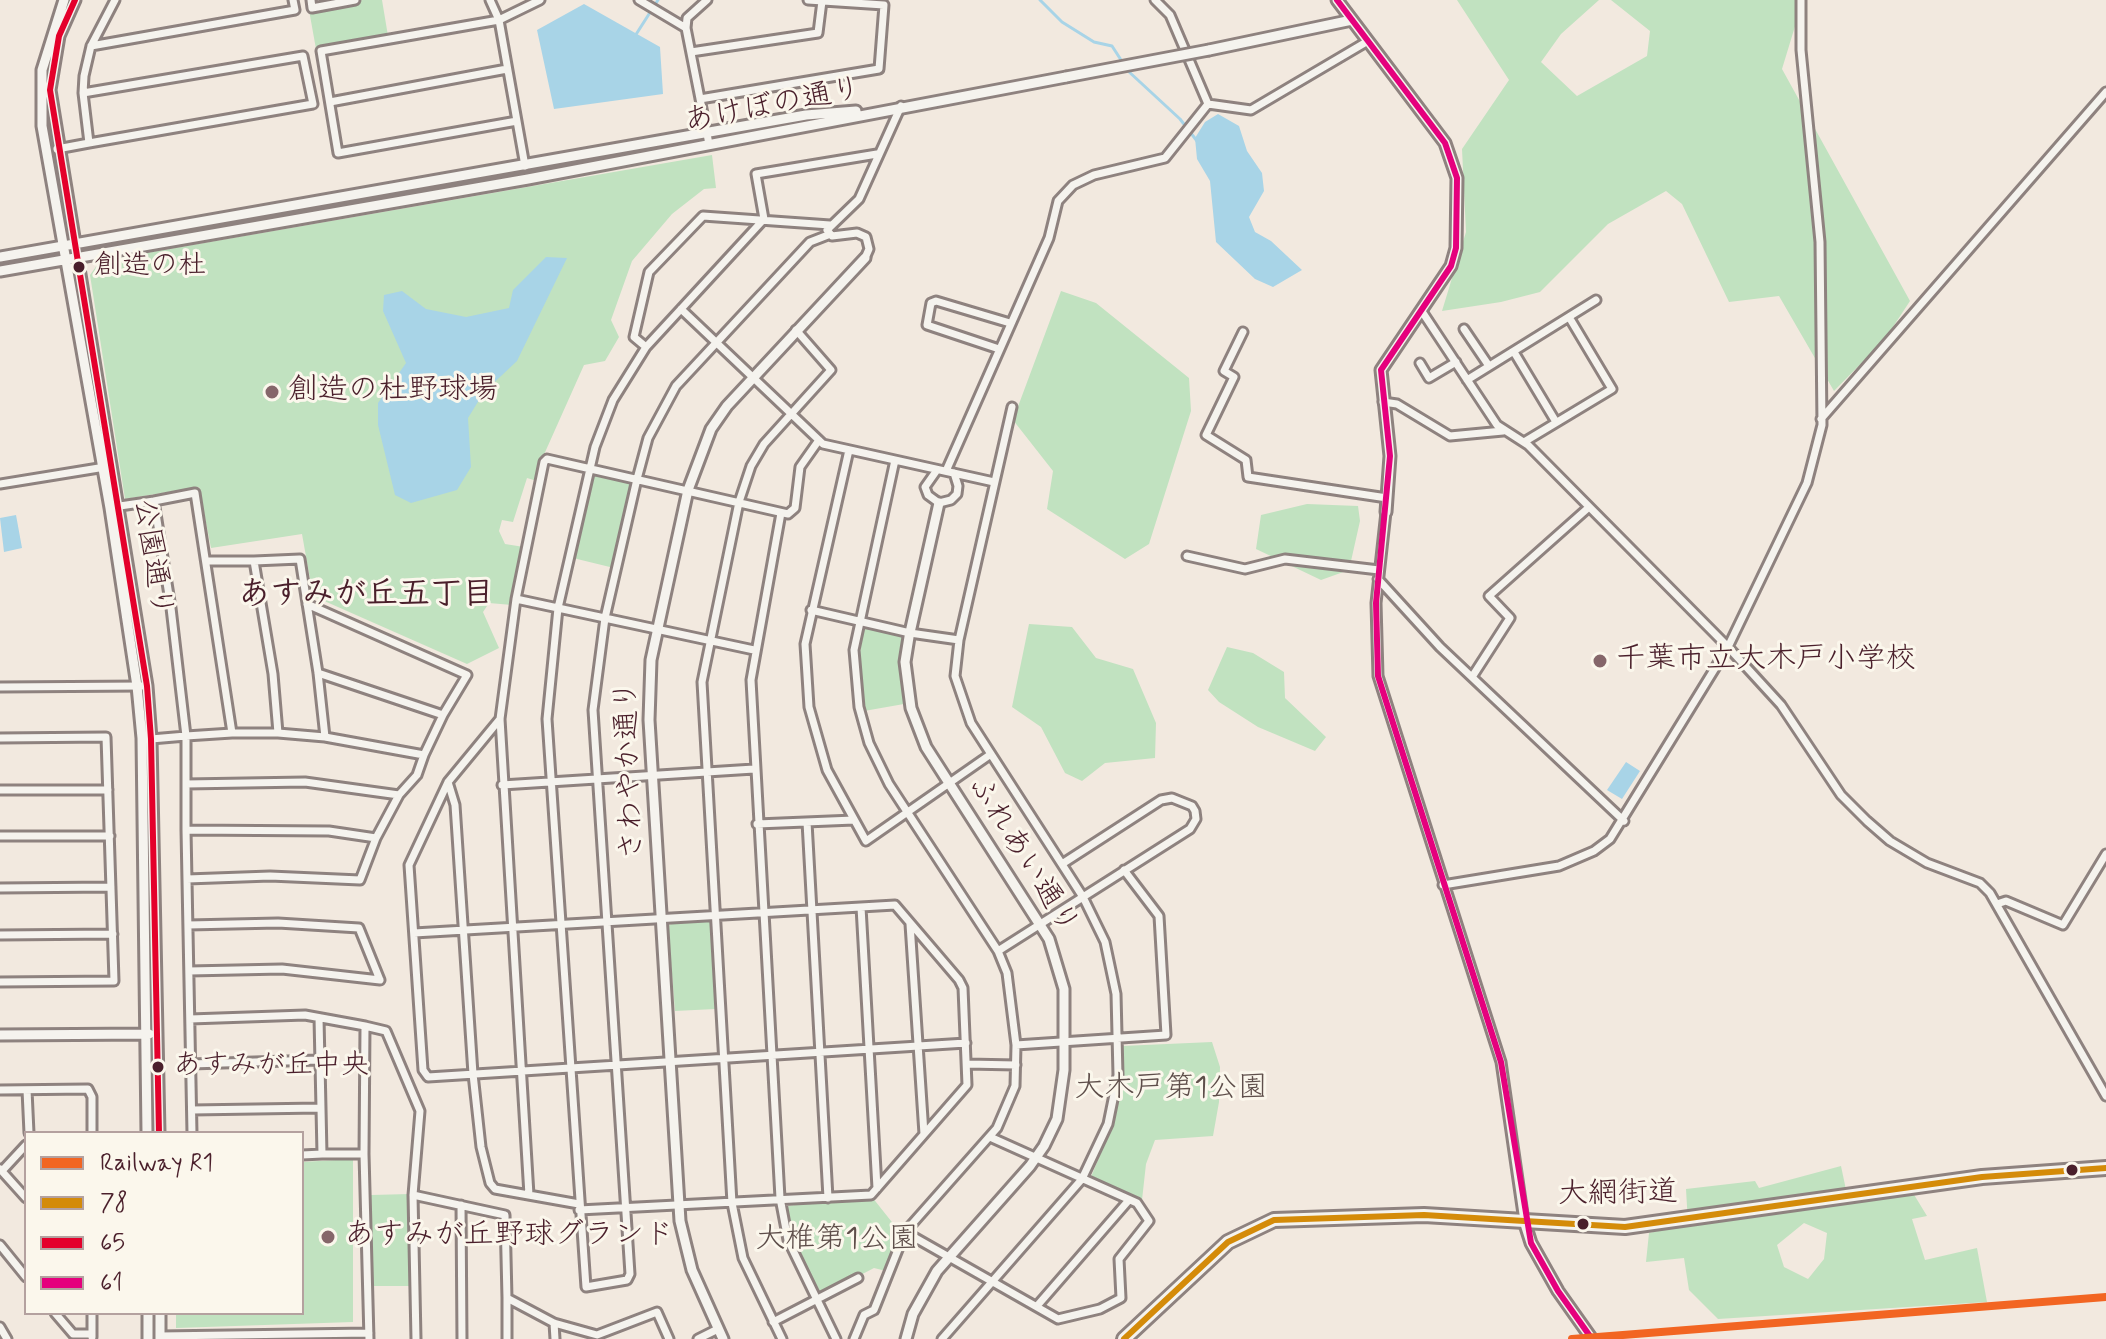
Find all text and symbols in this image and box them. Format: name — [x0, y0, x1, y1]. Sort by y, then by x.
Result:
street label: あけぼの通り — [681, 72, 865, 142]
place label: 創造の杜 — [94, 250, 206, 284]
marker: 創造の杜 — [71, 259, 87, 275]
place label: 創造の杜野球場 — [288, 374, 498, 410]
marker: 創造の杜野球場 — [263, 383, 281, 401]
street label: 公園通り — [124, 496, 178, 620]
district label: あすみが丘五丁目 — [238, 577, 494, 615]
place label: 千葉市立大木戸小学校 — [1616, 643, 1916, 679]
marker: 千葉市立大木戸小学校 — [1591, 652, 1609, 670]
street label: さわやか通り — [610, 679, 652, 861]
street label: ふれあい通り — [959, 770, 1085, 942]
place label: あすみが丘中央 — [173, 1050, 369, 1084]
marker: あすみが丘中央 — [150, 1059, 166, 1075]
park label: 大木戸第1公園 — [1074, 1072, 1268, 1108]
legend — [24, 1131, 304, 1315]
text: Railway R1 — [100, 1148, 213, 1179]
unlabelled marker — [2064, 1162, 2080, 1178]
street label: 大網街道 — [1558, 1176, 1678, 1214]
text: 78 — [100, 1188, 128, 1219]
unlabelled marker — [1575, 1216, 1591, 1232]
place label: あすみが丘野球グランド — [344, 1219, 674, 1255]
park label: 大椎第1公園 — [755, 1223, 919, 1259]
text: 65 — [100, 1228, 125, 1259]
marker: あすみが丘野球グランド — [319, 1228, 337, 1246]
text: 61 — [100, 1268, 123, 1299]

